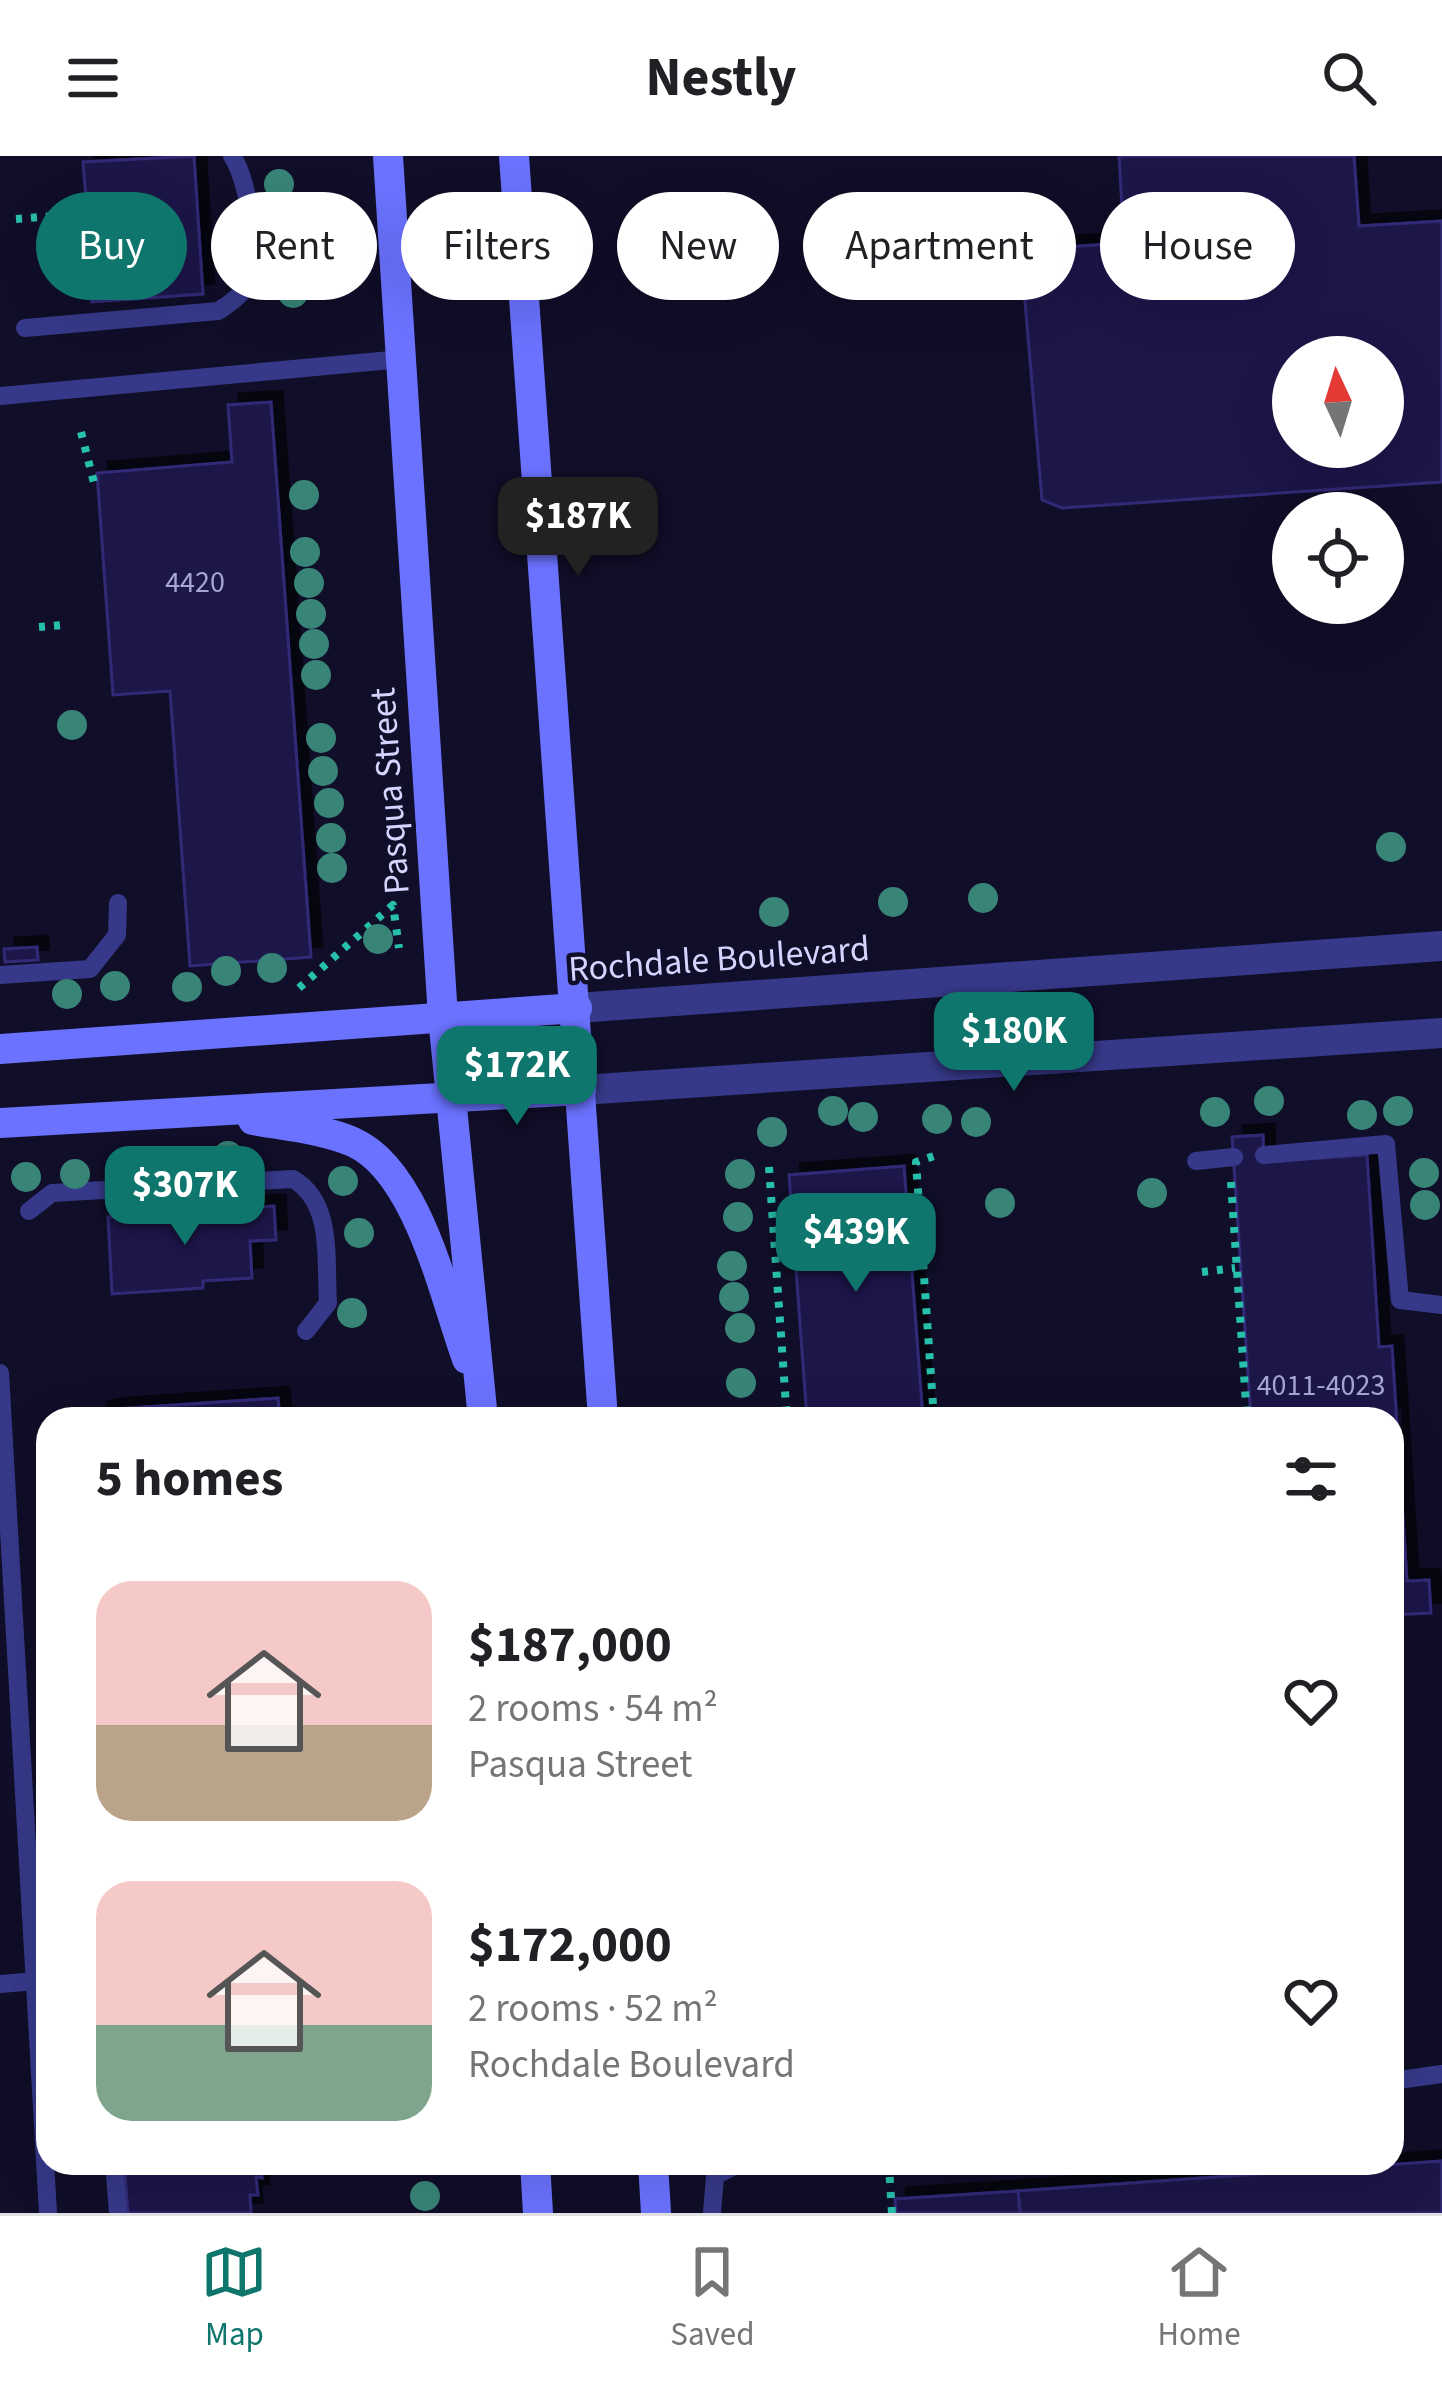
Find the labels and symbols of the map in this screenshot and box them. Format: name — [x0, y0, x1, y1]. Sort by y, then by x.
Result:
north arrow — [1272, 336, 1404, 468]
pin: $187K — [494, 477, 662, 579]
house number: 4420 — [165, 561, 225, 604]
street label: Pasqua Street — [357, 686, 423, 896]
street label: Rochdale Boulevard — [567, 923, 871, 995]
pin: $180K — [930, 992, 1098, 1094]
pin: $172K — [433, 1026, 601, 1128]
pin: $307K — [101, 1146, 269, 1248]
pin: $439K — [772, 1193, 940, 1295]
house number: 4011-4023 — [1257, 1364, 1385, 1407]

